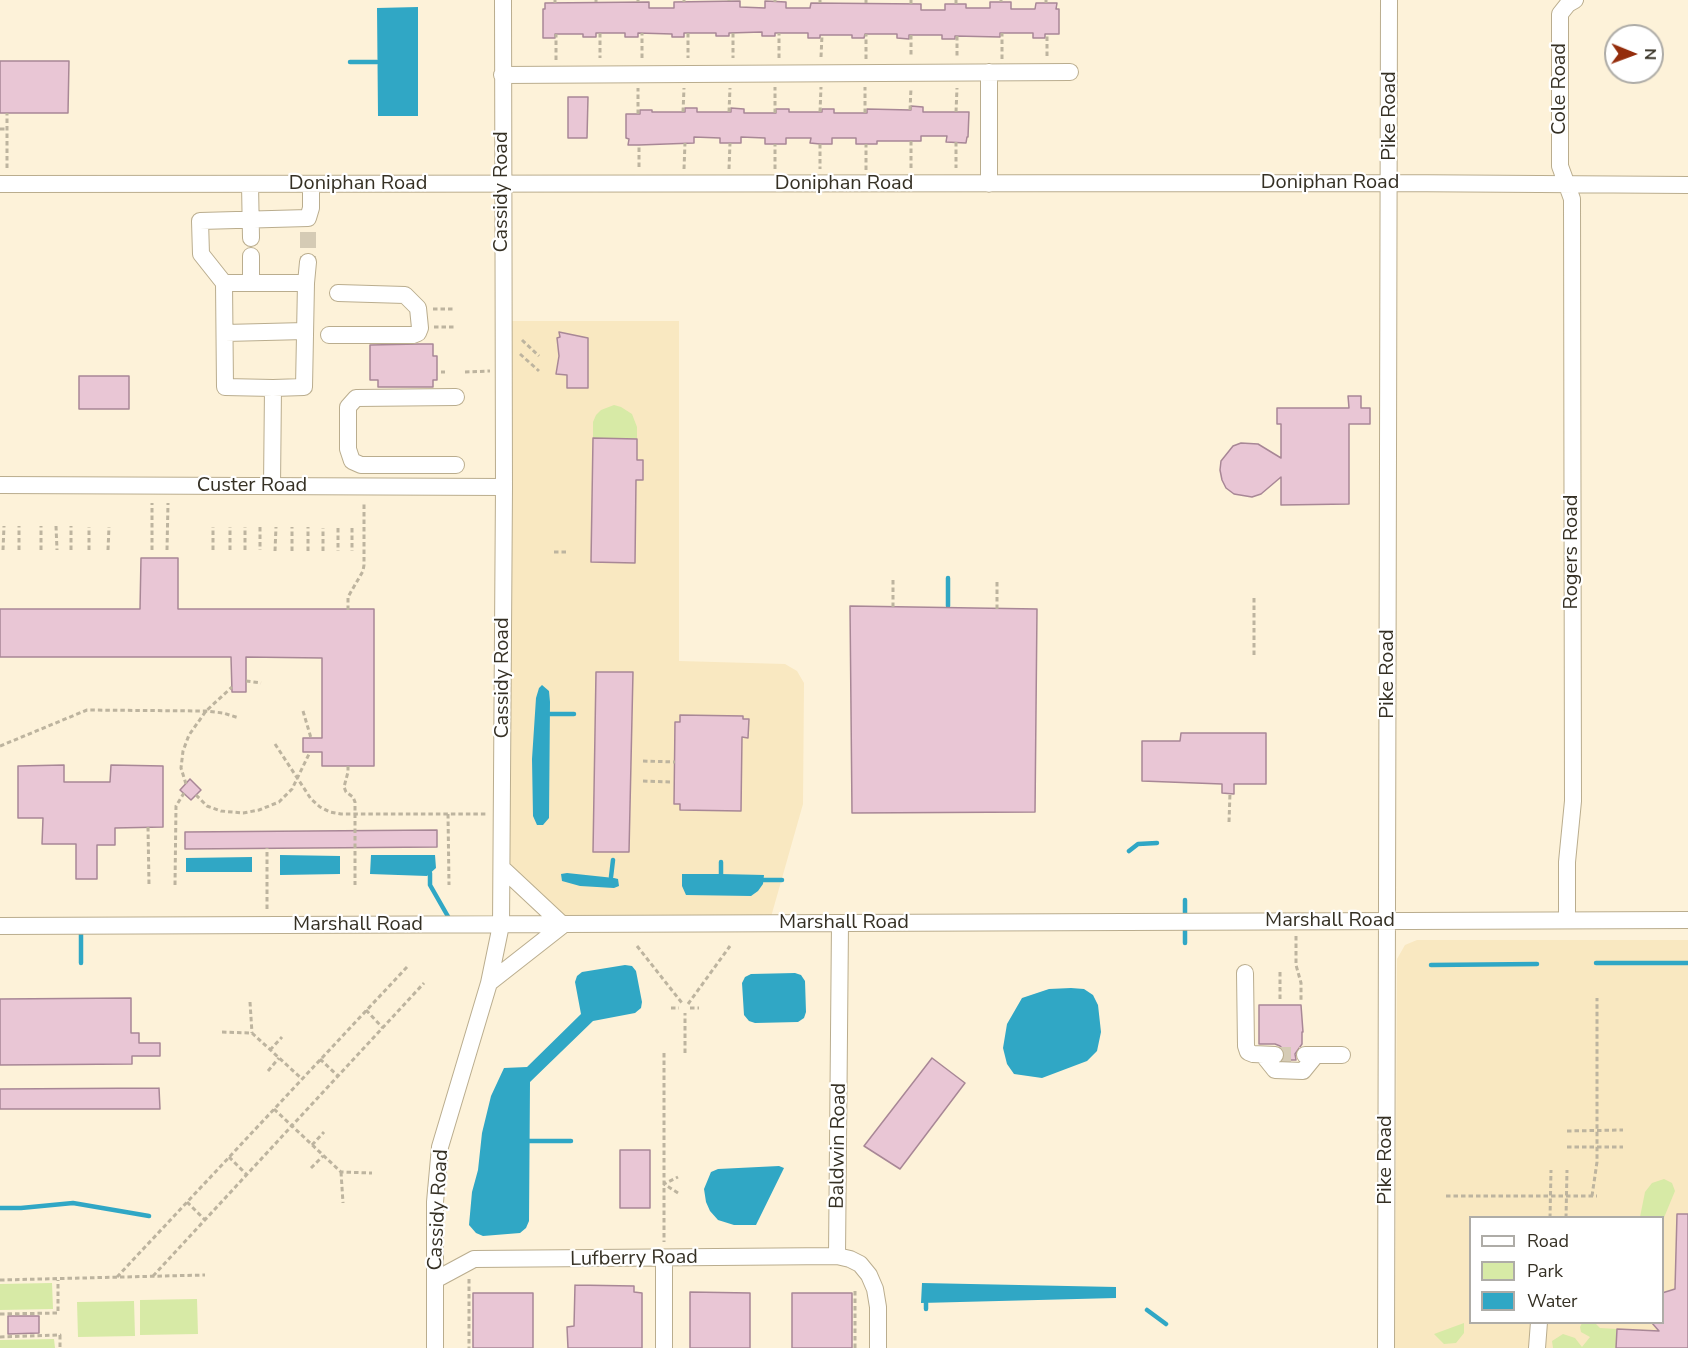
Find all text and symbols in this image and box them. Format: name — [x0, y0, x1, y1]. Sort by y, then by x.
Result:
north arrow — [1604, 24, 1664, 84]
street label: Cole Road — [1548, 43, 1572, 135]
text: N — [1639, 48, 1661, 60]
street label: Pike Road — [1378, 71, 1402, 161]
street label: Cassidy Road — [490, 131, 514, 253]
street label: Doniphan Road — [1261, 171, 1399, 195]
street label: Doniphan Road — [289, 172, 427, 196]
street label: Doniphan Road — [775, 172, 913, 196]
street label: Custer Road — [197, 474, 307, 498]
street label: Rogers Road — [1560, 495, 1584, 609]
street label: Cassidy Road — [491, 617, 515, 739]
street label: Pike Road — [1376, 629, 1400, 719]
street label: Marshall Road — [1265, 909, 1395, 933]
street label: Marshall Road — [779, 911, 909, 935]
street label: Marshall Road — [293, 913, 423, 937]
street label: Baldwin Road — [826, 1083, 852, 1209]
street label: Pike Road — [1374, 1115, 1398, 1205]
street label: Cassidy Road — [424, 1149, 454, 1271]
legend — [1469, 1216, 1664, 1324]
text: Road — [1527, 1229, 1569, 1253]
street label: Lufberry Road — [570, 1246, 698, 1272]
text: Park — [1527, 1259, 1563, 1283]
text: Water — [1527, 1289, 1578, 1313]

